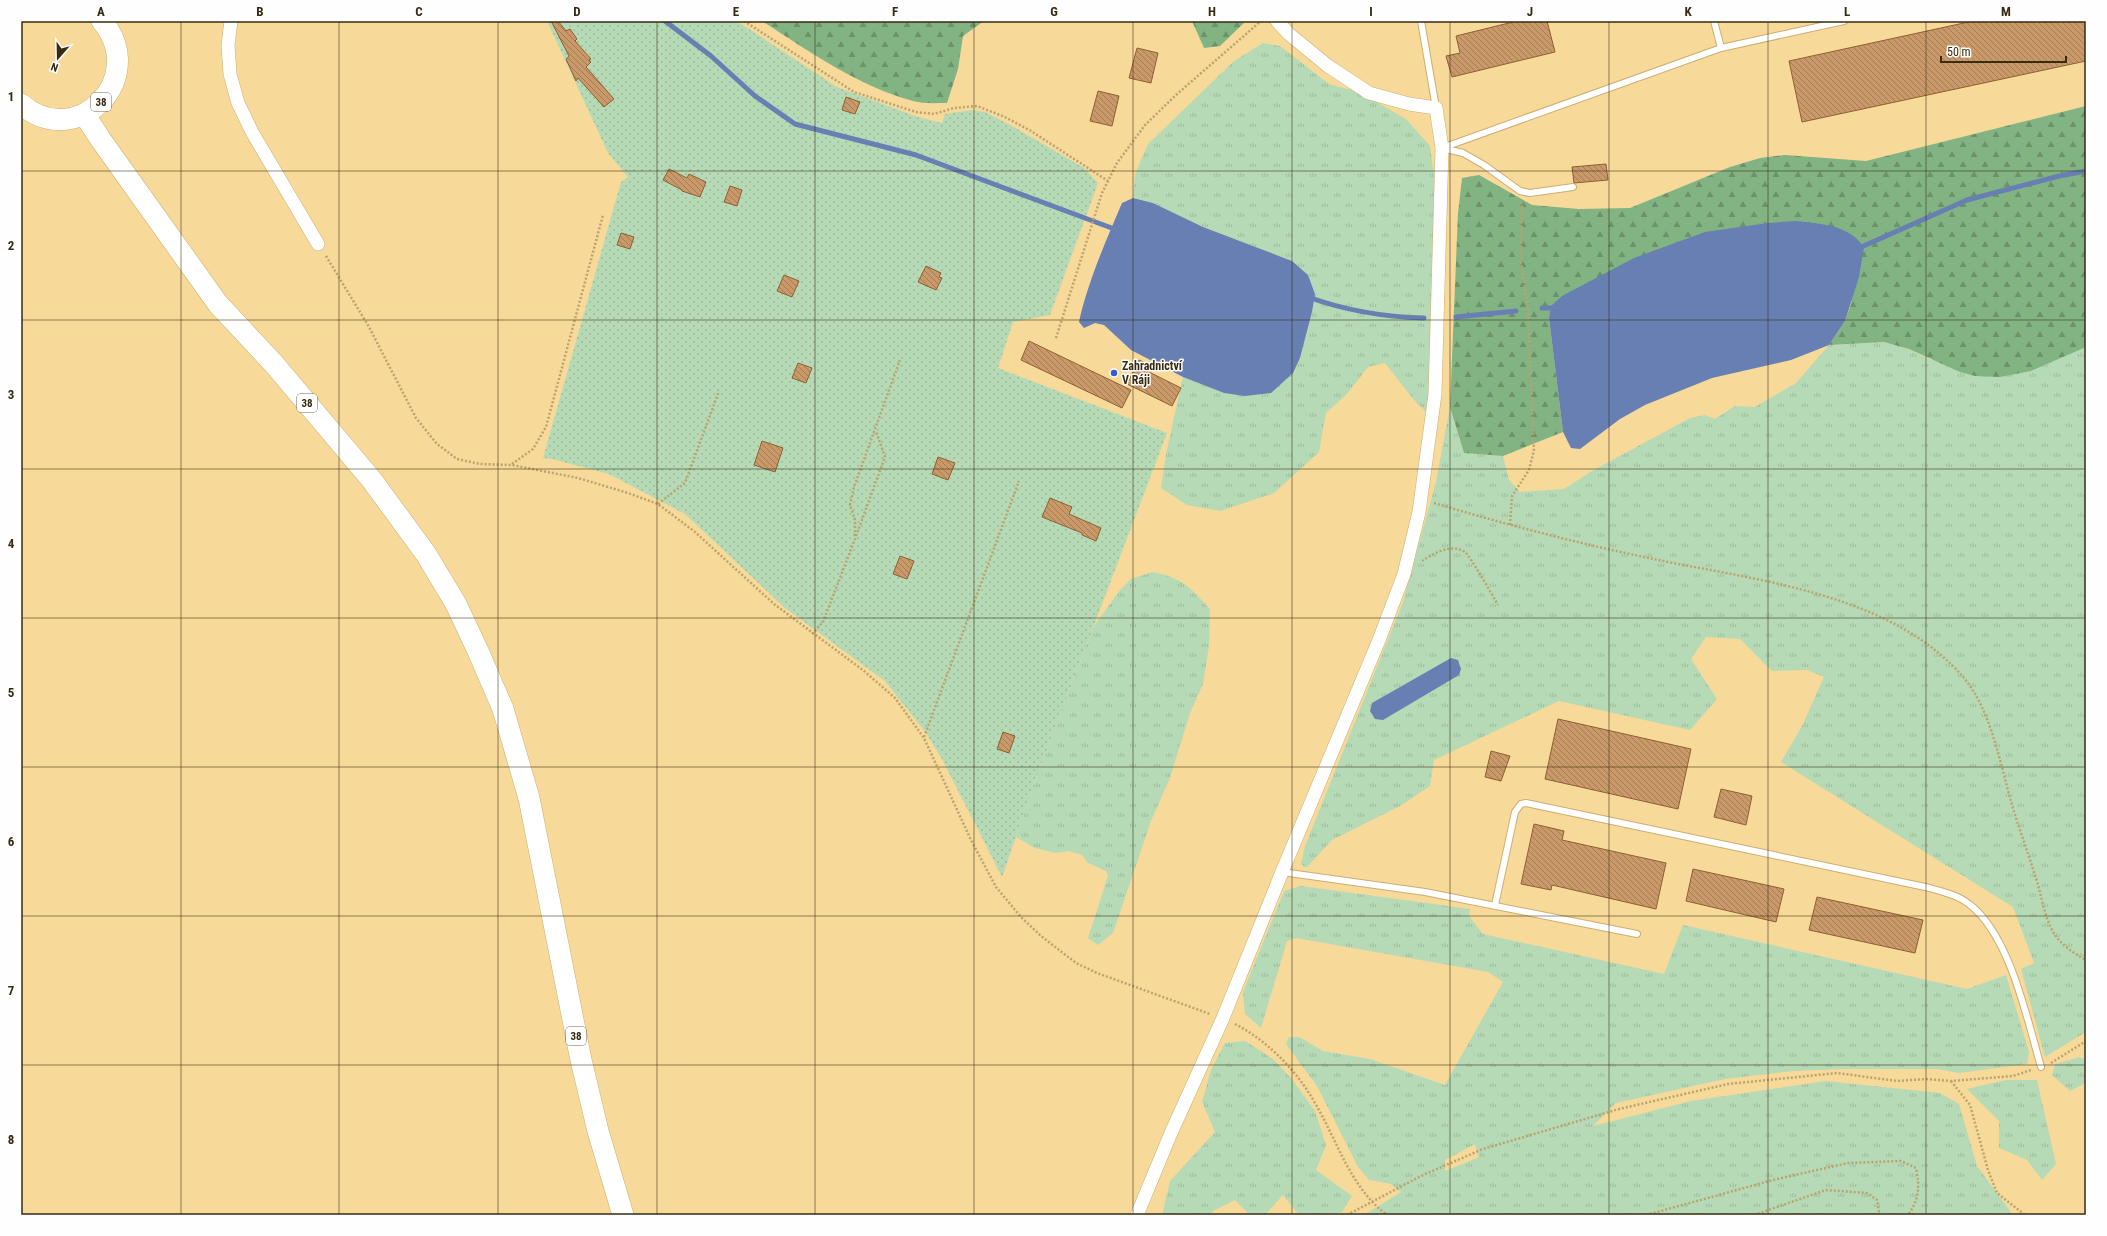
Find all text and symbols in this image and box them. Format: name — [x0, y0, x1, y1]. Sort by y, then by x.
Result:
text: A — [97, 4, 105, 19]
text: B — [256, 4, 264, 19]
text: C — [415, 4, 423, 19]
text: D — [573, 4, 581, 19]
text: E — [733, 4, 740, 19]
text: F — [892, 4, 898, 19]
text: G — [1050, 4, 1058, 19]
text: H — [1208, 4, 1216, 19]
text: I — [1369, 4, 1373, 19]
text: J — [1527, 4, 1533, 19]
text: K — [1684, 4, 1692, 19]
text: L — [1844, 4, 1850, 19]
text: M — [2001, 4, 2011, 19]
north arrow — [38, 38, 78, 78]
scale bar — [1941, 38, 2066, 64]
text: 50 m — [1947, 45, 1971, 59]
text: N — [49, 60, 60, 74]
text: 1 — [8, 89, 14, 104]
road number: 38 — [91, 93, 111, 111]
text: 2 — [8, 238, 15, 253]
place label: Zahradnictví V Ráji — [1122, 359, 1183, 387]
marker: Zahradnictví V Ráji — [1109, 368, 1119, 378]
text: 3 — [8, 387, 14, 402]
road number: 38 — [297, 394, 317, 412]
text: 4 — [8, 536, 15, 551]
text: 5 — [8, 685, 15, 700]
text: 6 — [8, 834, 15, 849]
text: 7 — [8, 983, 15, 998]
road number: 38 — [566, 1027, 586, 1045]
text: 8 — [8, 1132, 14, 1147]

